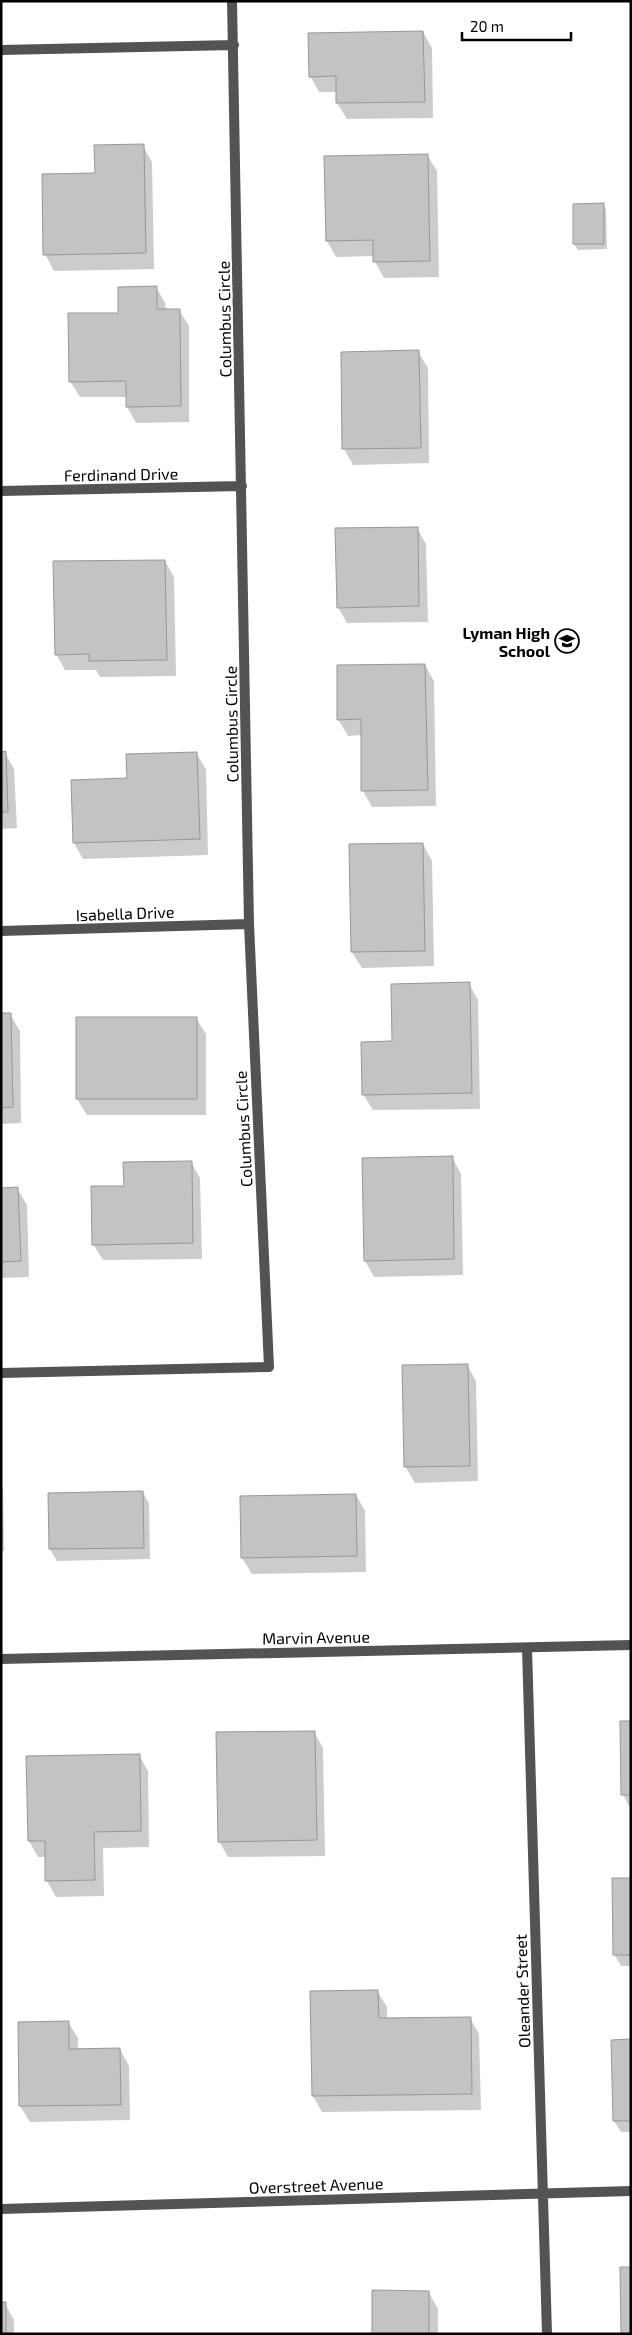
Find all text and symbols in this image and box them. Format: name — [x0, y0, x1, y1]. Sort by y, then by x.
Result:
scale bar — [462, 10, 571, 42]
text: 20 m — [470, 17, 504, 35]
street label: Columbus Circle — [213, 261, 235, 377]
street label: Ferdinand Drive — [64, 464, 178, 484]
place label: Lyman High School — [463, 623, 551, 660]
school or university icon: Lyman High School — [554, 628, 580, 654]
street label: Columbus Circle — [220, 666, 242, 782]
street label: Isabella Drive — [75, 902, 175, 924]
street label: Columbus Circle — [230, 1070, 256, 1188]
street label: Marvin Avenue — [262, 1627, 370, 1647]
street label: Oleander Street — [511, 1934, 533, 2048]
street label: Overstreet Avenue — [248, 2173, 384, 2197]

